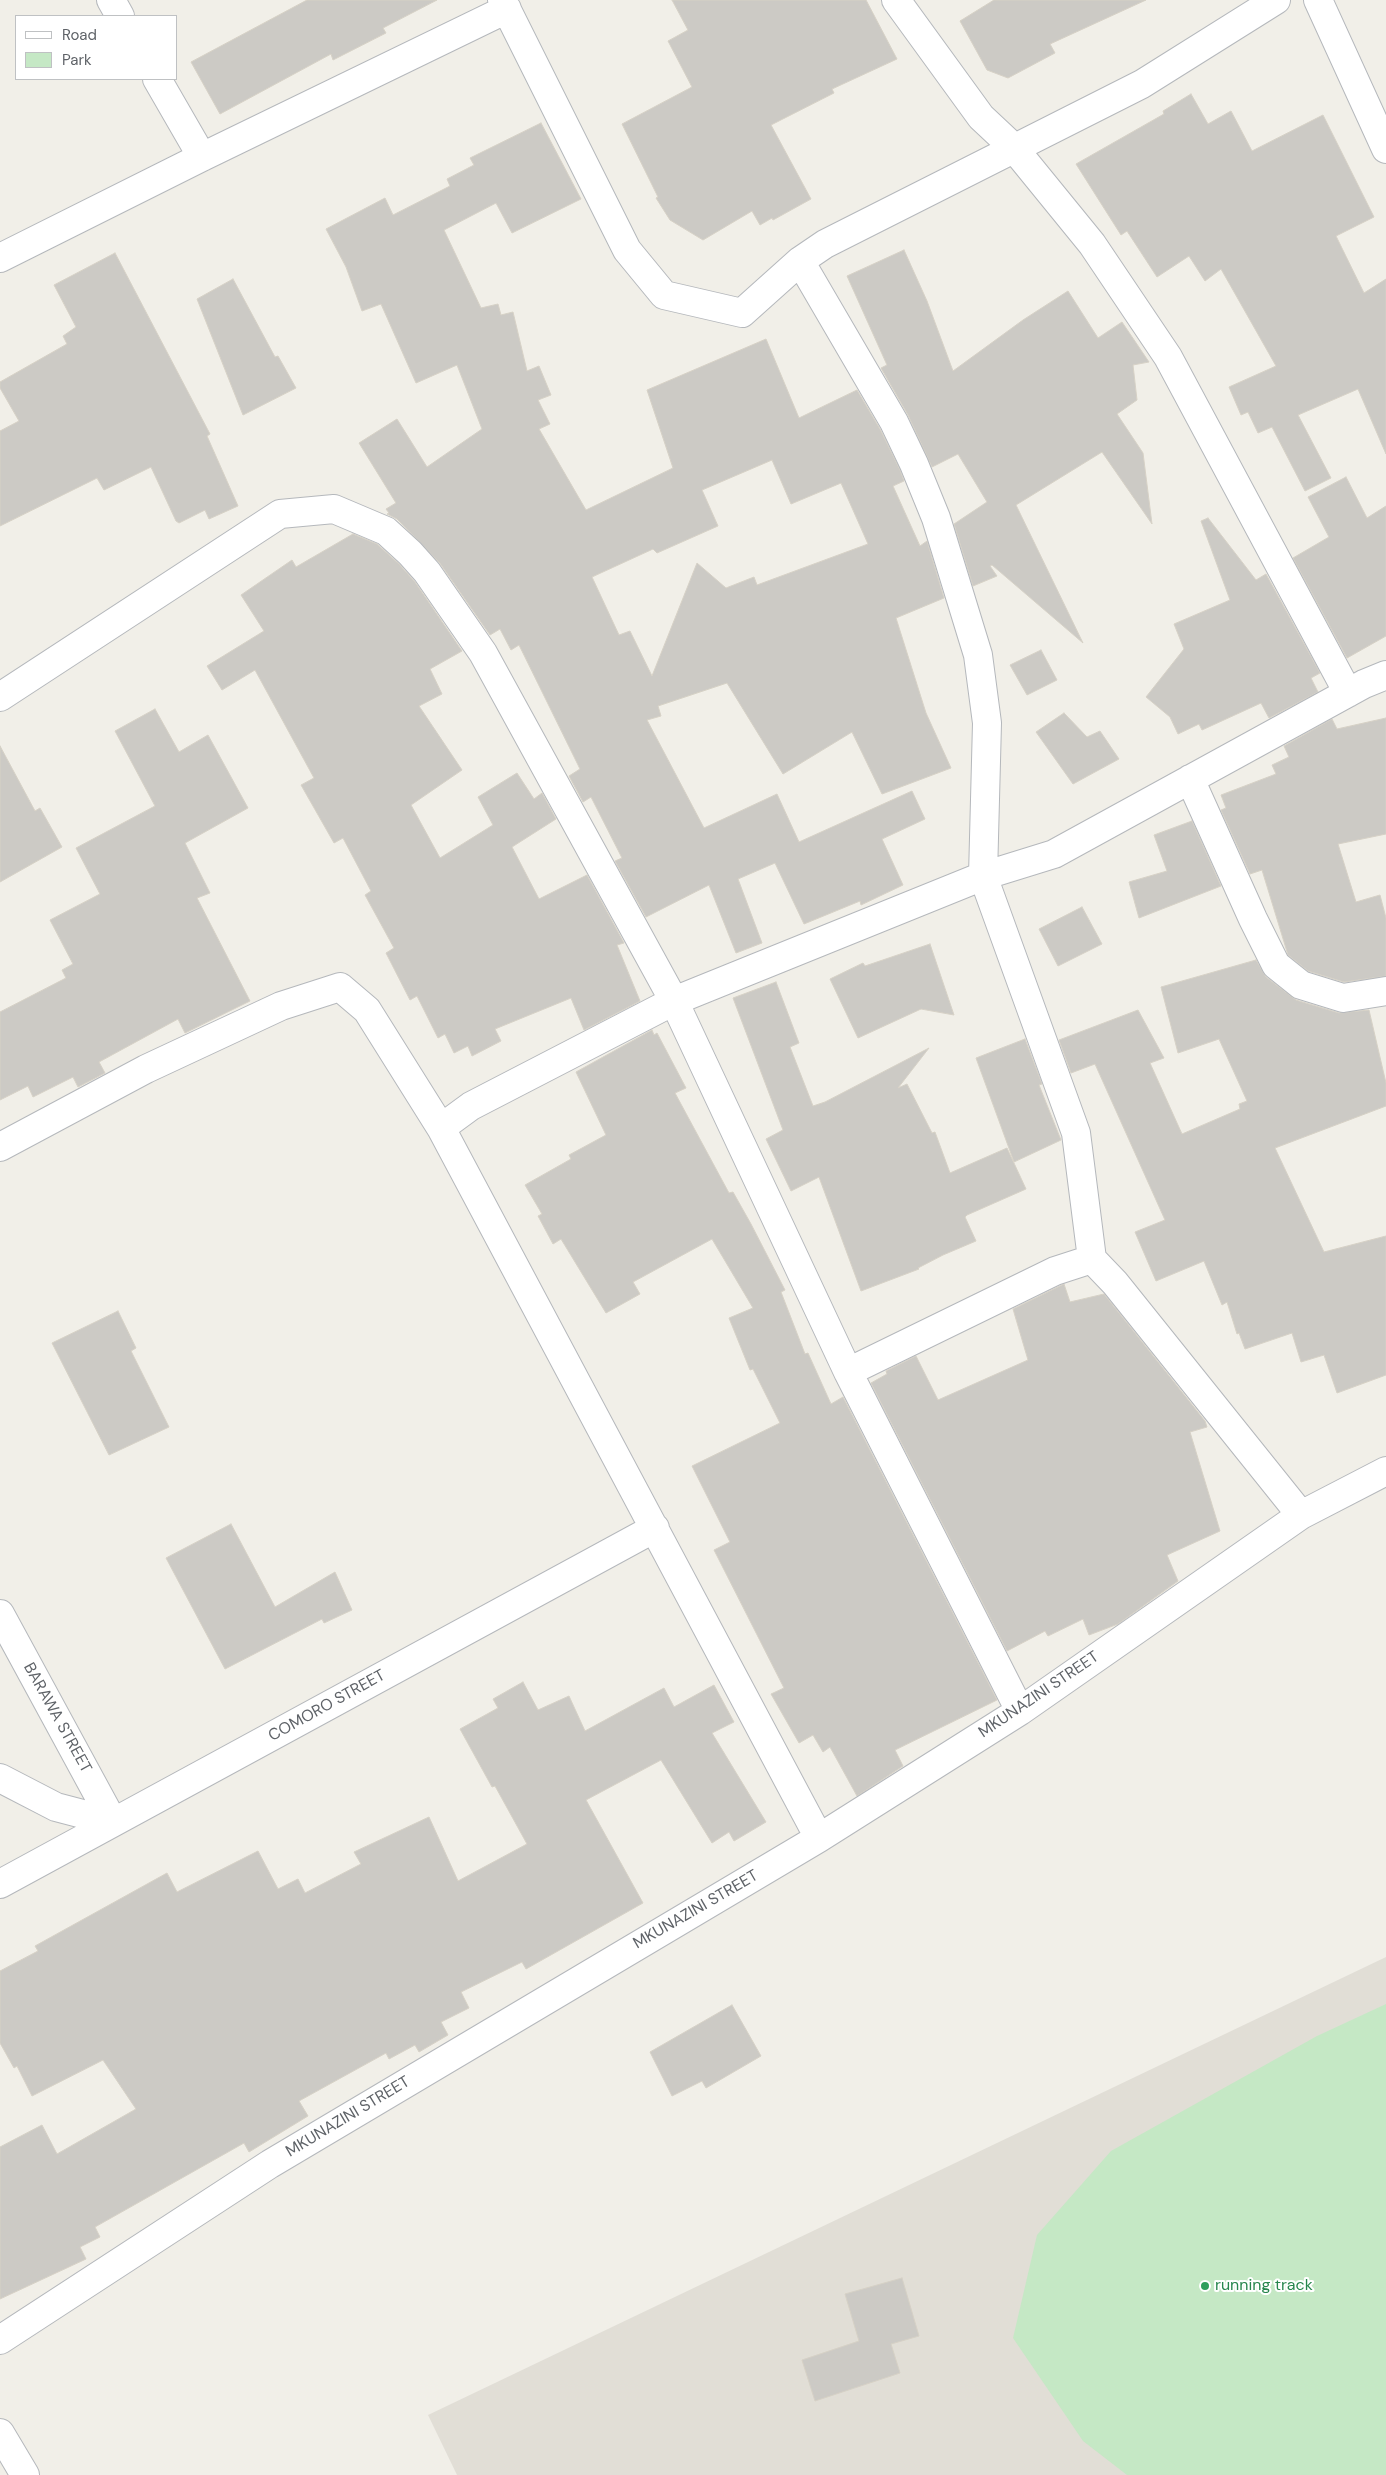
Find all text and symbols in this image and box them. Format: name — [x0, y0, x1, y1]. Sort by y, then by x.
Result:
legend — [15, 15, 178, 80]
text: Road — [62, 25, 97, 45]
text: Park — [62, 50, 92, 70]
street label: MKUNAZINI STREET — [975, 1648, 1103, 1742]
street label: BARAWA STREET — [19, 1660, 95, 1776]
street label: COMORO STREET — [265, 1666, 389, 1746]
street label: MKUNAZINI STREET — [630, 1866, 762, 1954]
street label: MKUNAZINI STREET — [283, 2072, 413, 2162]
place label: running track — [1215, 2276, 1313, 2296]
marker: running track — [1199, 2280, 1211, 2292]

